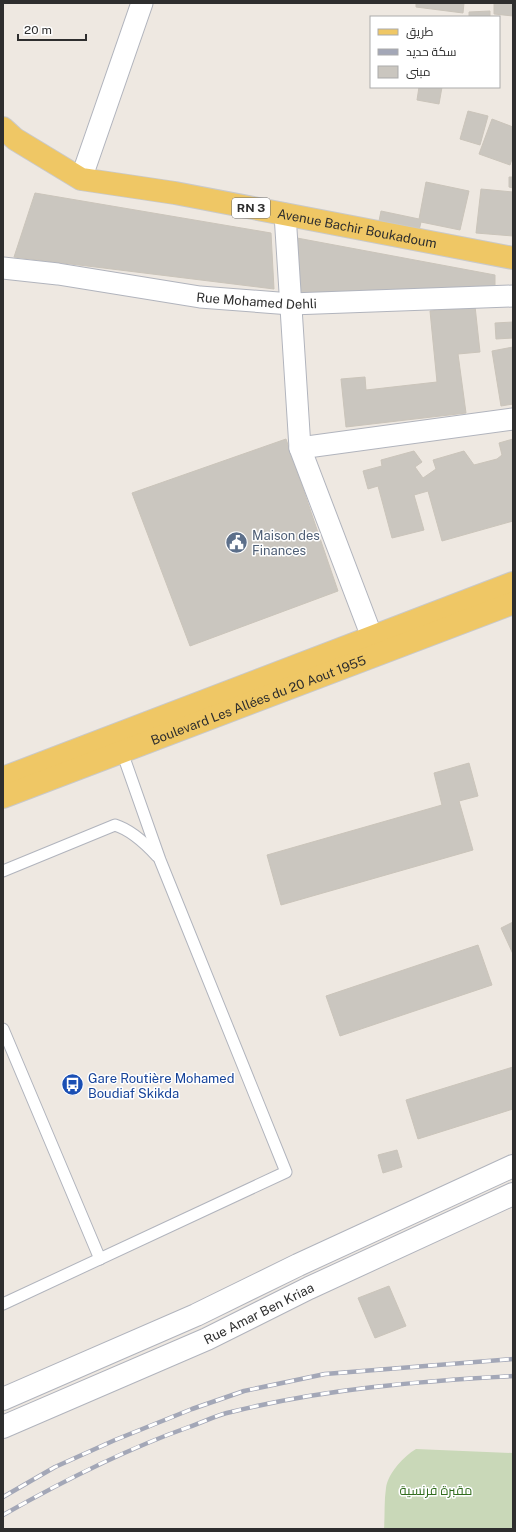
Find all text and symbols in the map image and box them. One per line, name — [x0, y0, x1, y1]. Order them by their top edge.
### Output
scale bar — [18, 16, 86, 42]
legend — [370, 16, 500, 88]
text: 20 m — [24, 23, 52, 37]
text: طريق — [406, 25, 434, 39]
text: سكة حديد — [406, 45, 456, 59]
text: مبنى — [406, 65, 431, 79]
road number: RN 3 — [232, 198, 270, 218]
street label: Avenue Bachir Boukadoum — [276, 206, 438, 251]
street label: Rue Mohamed Dehli — [196, 290, 317, 312]
place label: Maison des Finances — [252, 528, 320, 558]
public building icon: Maison des Finances — [223, 529, 249, 555]
street label: Boulevard Les Allées du 20 Aout 1955 — [149, 653, 368, 748]
place label: Gare Routière Mohamed Boudiaf Skikda — [88, 1071, 234, 1101]
bus stop icon: Gare Routière Mohamed Boudiaf Skikda — [60, 1072, 86, 1098]
street label: Rue Amar Ben Kriaa — [201, 1280, 316, 1347]
park label: مقبرة فرنسية — [400, 1483, 472, 1498]

